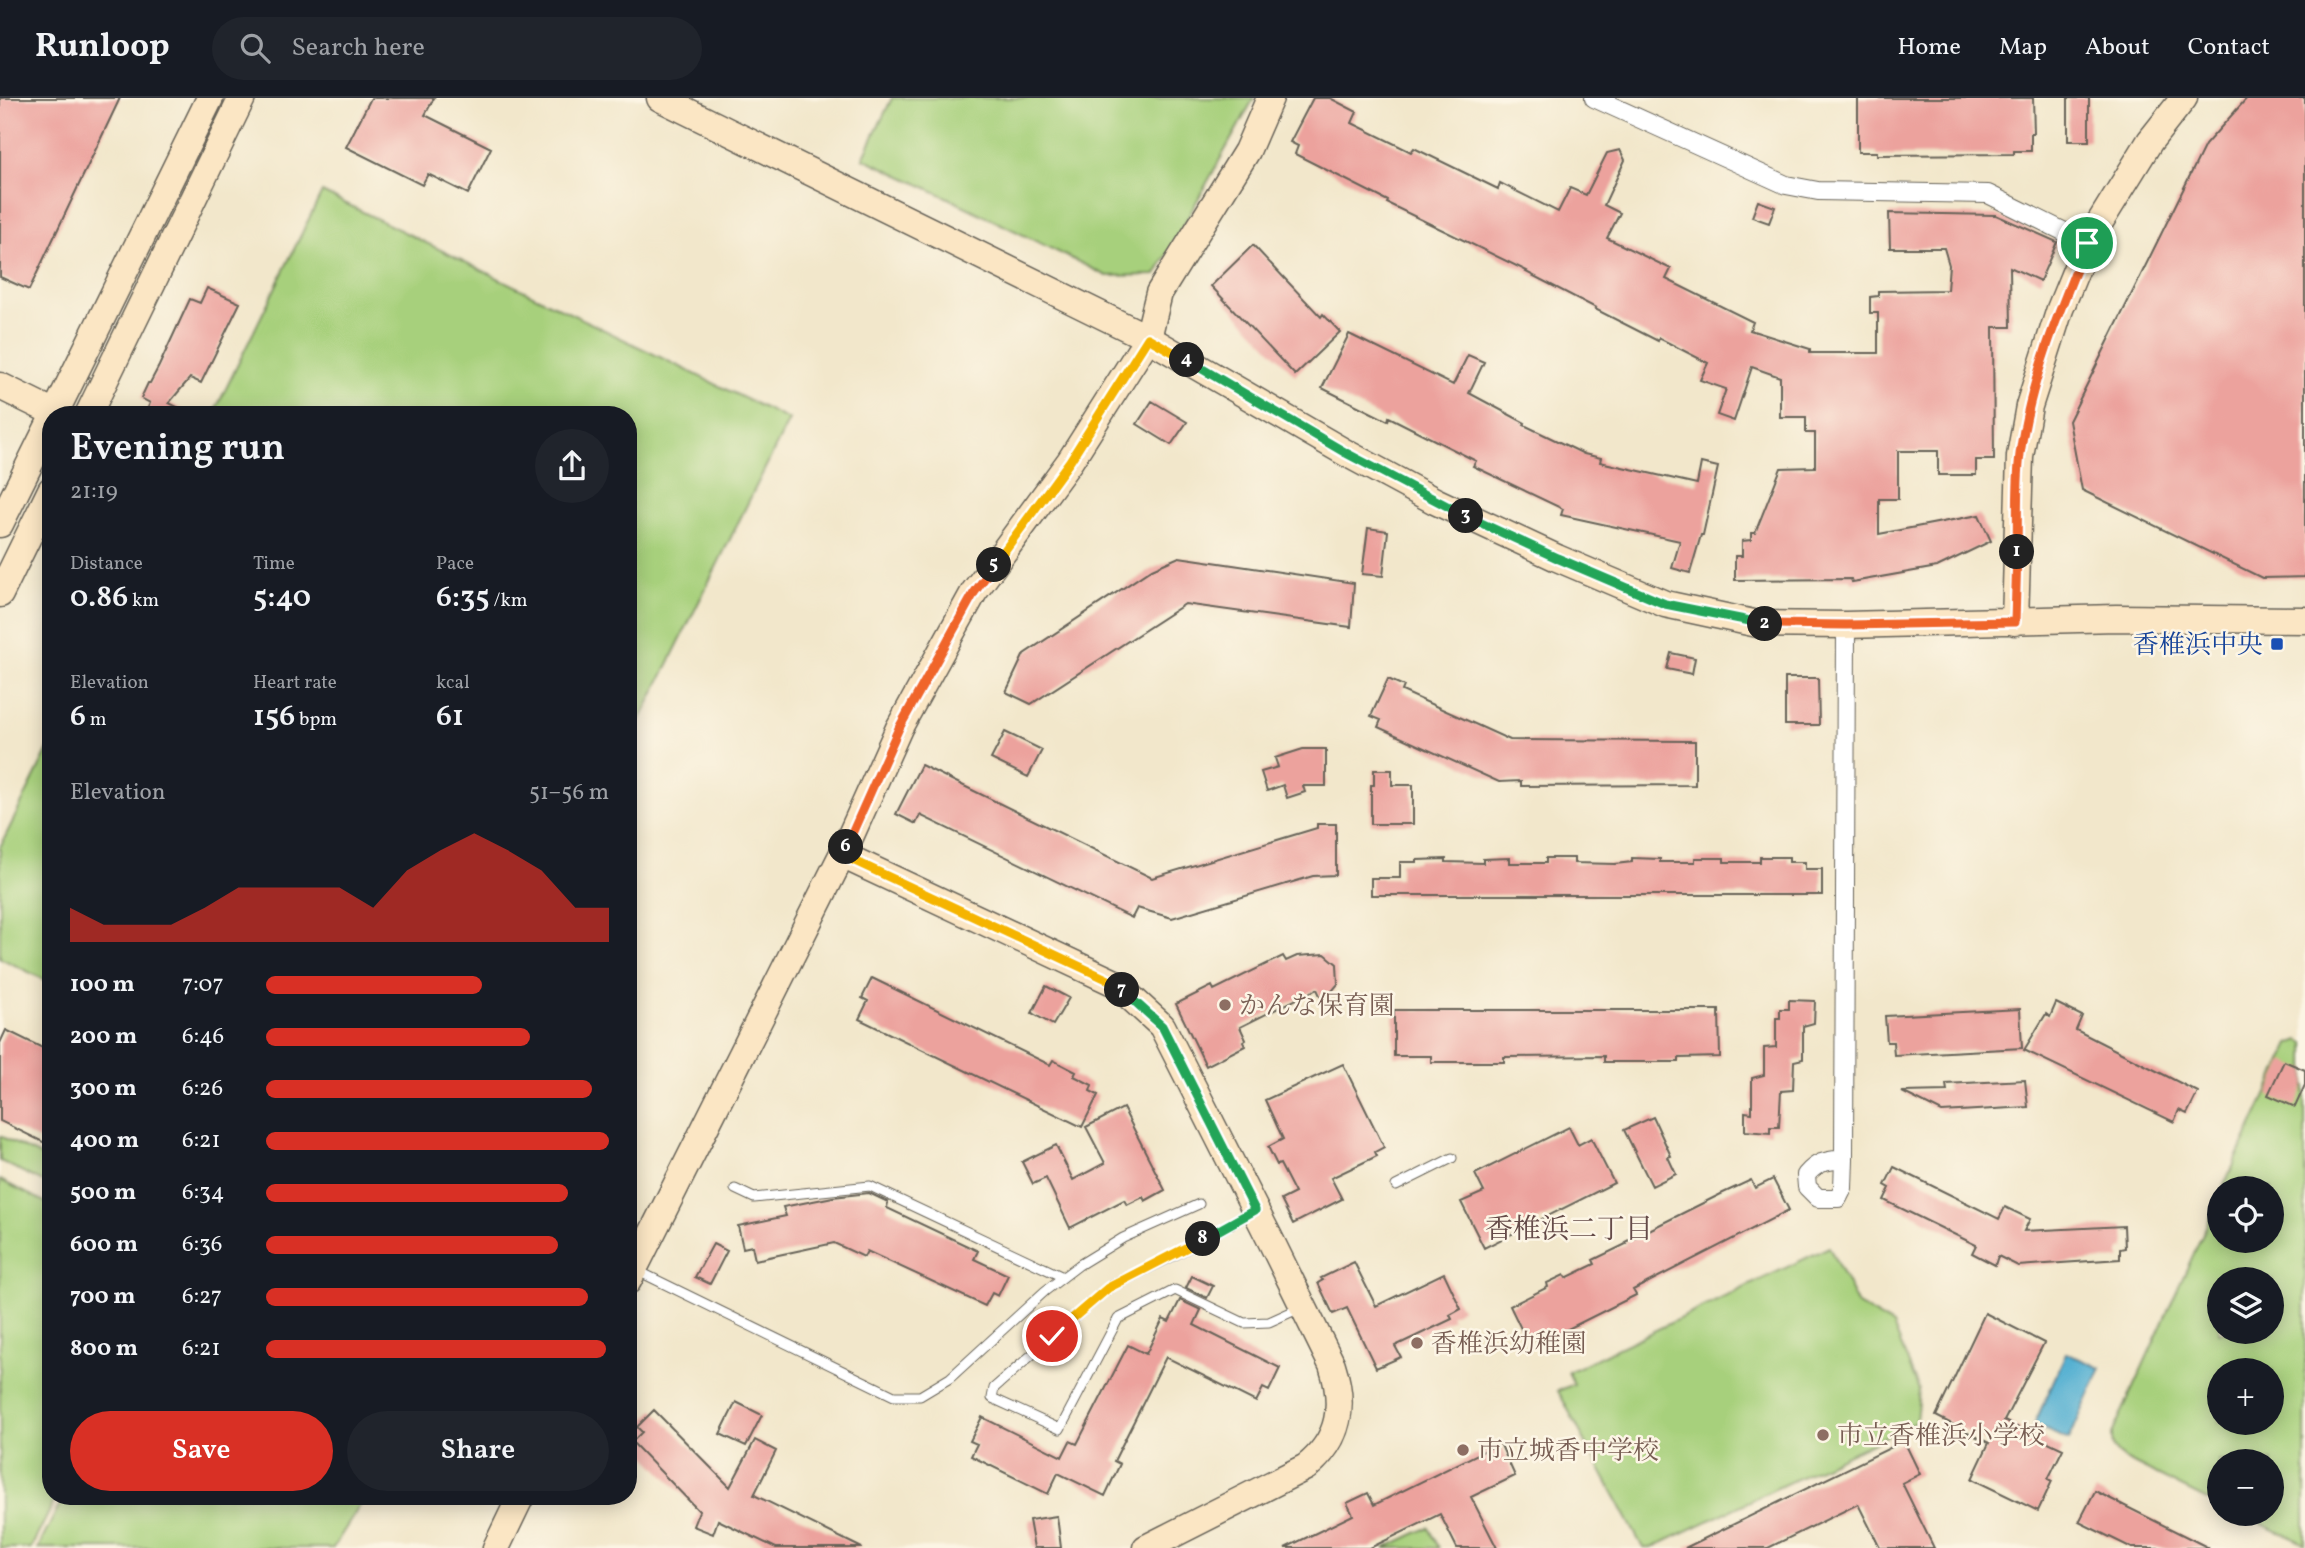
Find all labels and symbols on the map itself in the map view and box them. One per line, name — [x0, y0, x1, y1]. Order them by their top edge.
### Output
pin — [2057, 213, 2117, 273]
pin: 4 — [1170, 342, 1204, 378]
pin: 3 — [1448, 498, 1484, 534]
pin: 1 — [2000, 534, 2035, 570]
pin: 5 — [976, 547, 1012, 582]
pin: 2 — [1748, 606, 1782, 642]
place label: 香椎浜中央 — [2133, 628, 2263, 664]
marker: 香椎浜中央 — [2269, 636, 2285, 652]
pin: 6 — [828, 830, 864, 864]
pin: 7 — [1104, 972, 1140, 1008]
place label: かんな保育園 — [1239, 989, 1395, 1025]
marker: かんな保育園 — [1217, 997, 1233, 1013]
district label: 香椎浜二丁目 — [1485, 1211, 1653, 1250]
pin: 8 — [1186, 1222, 1220, 1256]
pin — [1022, 1306, 1082, 1366]
place label: 香椎浜幼稚園 — [1431, 1327, 1587, 1363]
marker: 香椎浜幼稚園 — [1409, 1335, 1425, 1351]
place label: 市立香椎浜小学校 — [1837, 1419, 2045, 1455]
marker: 市立香椎浜小学校 — [1815, 1427, 1831, 1443]
place label: 市立城香中学校 — [1477, 1434, 1659, 1470]
marker: 市立城香中学校 — [1455, 1442, 1471, 1458]

